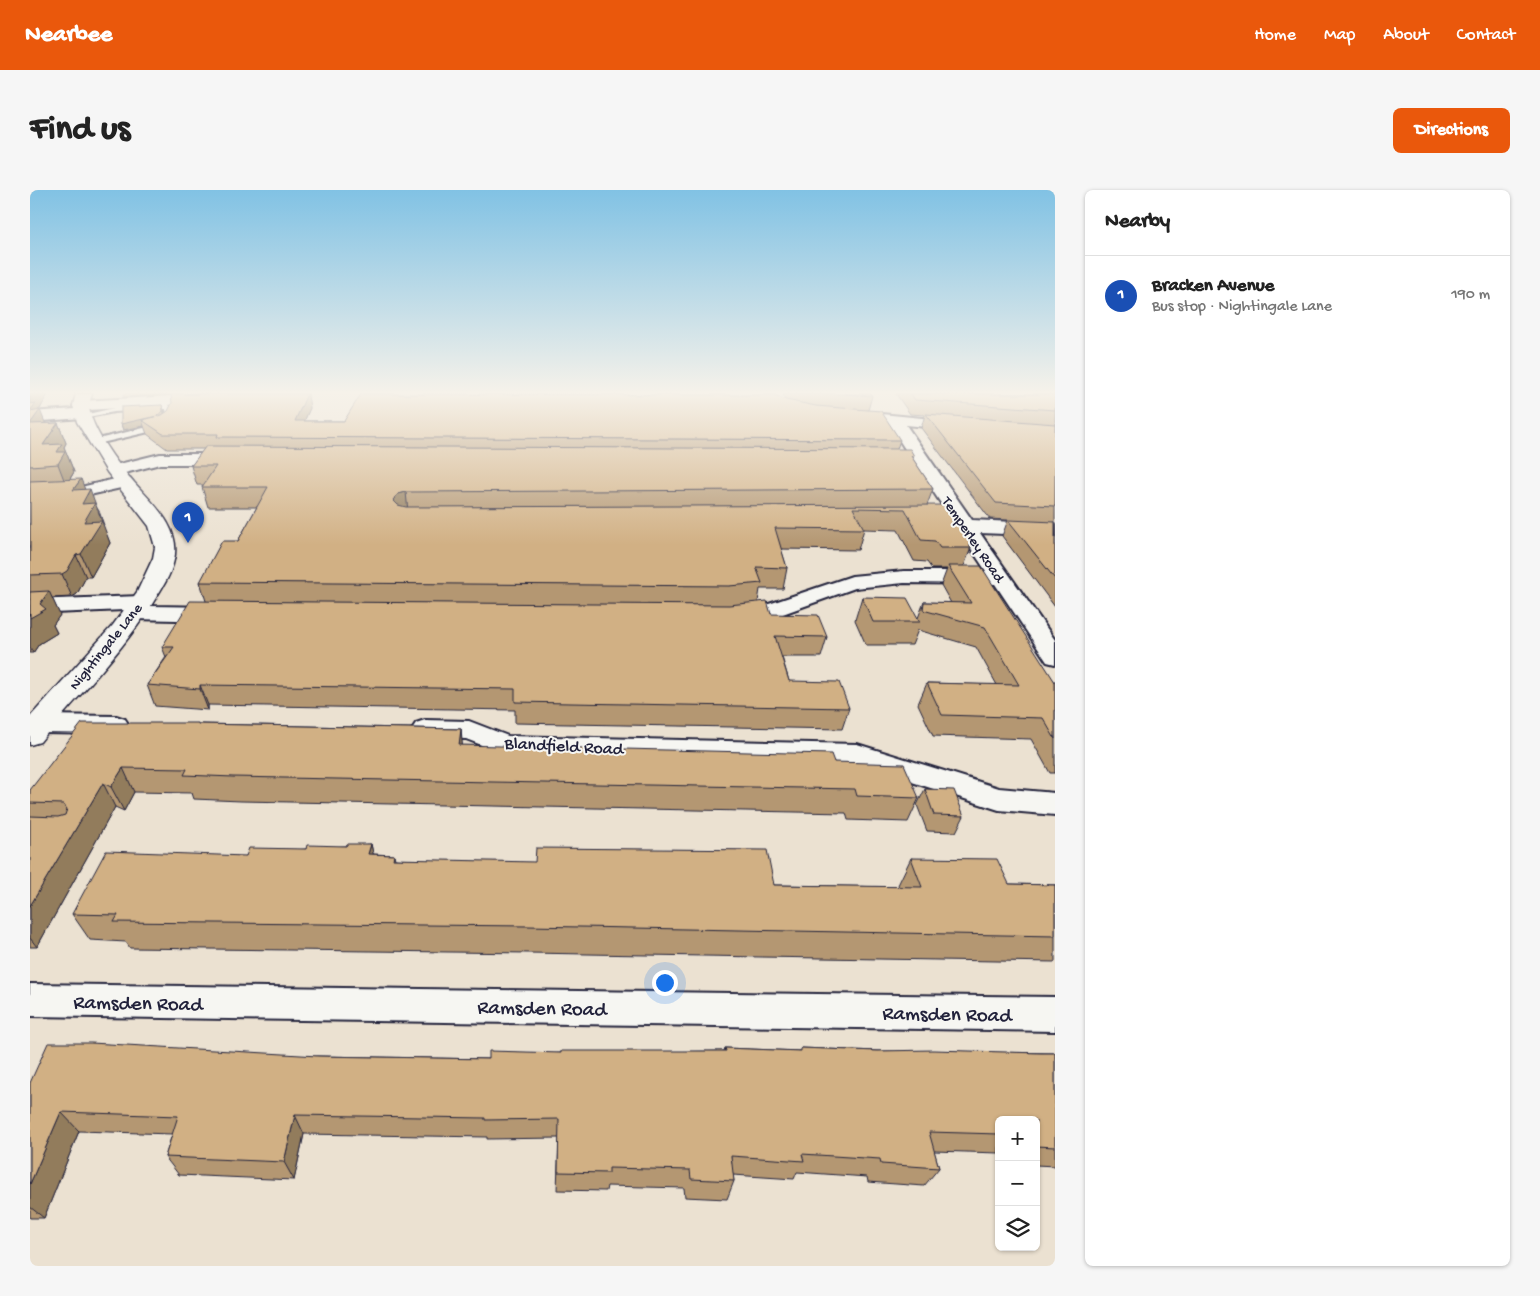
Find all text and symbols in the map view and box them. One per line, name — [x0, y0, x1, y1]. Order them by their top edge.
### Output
text: Nearbee — [25, 21, 112, 50]
text: Home — [1254, 25, 1296, 46]
text: Map — [1324, 25, 1355, 46]
text: About — [1383, 25, 1429, 46]
text: Contact — [1457, 25, 1515, 46]
button: Directions — [1393, 108, 1510, 153]
text: Find us — [30, 110, 130, 151]
text: Nearby — [1105, 210, 1170, 235]
text: Bracken Avenue — [1152, 275, 1274, 298]
text: 1 — [1118, 286, 1124, 305]
text: 190 m — [1451, 286, 1490, 305]
text: Bus stop · Nightingale Lane — [1152, 298, 1332, 317]
street label: Temperley Road — [937, 493, 1008, 587]
pin: 1 — [172, 502, 204, 543]
street label: Nightingale Lane — [66, 600, 147, 694]
street label: Blandfield Road — [503, 734, 625, 761]
your location — [652, 970, 678, 996]
street label: Ramsden Road — [73, 992, 204, 1019]
street label: Ramsden Road — [477, 997, 608, 1024]
street label: Ramsden Road — [882, 1003, 1013, 1030]
map controls — [995, 1116, 1040, 1251]
button: + — [995, 1116, 1040, 1161]
button: − — [995, 1161, 1040, 1206]
button: layers — [995, 1206, 1040, 1251]

